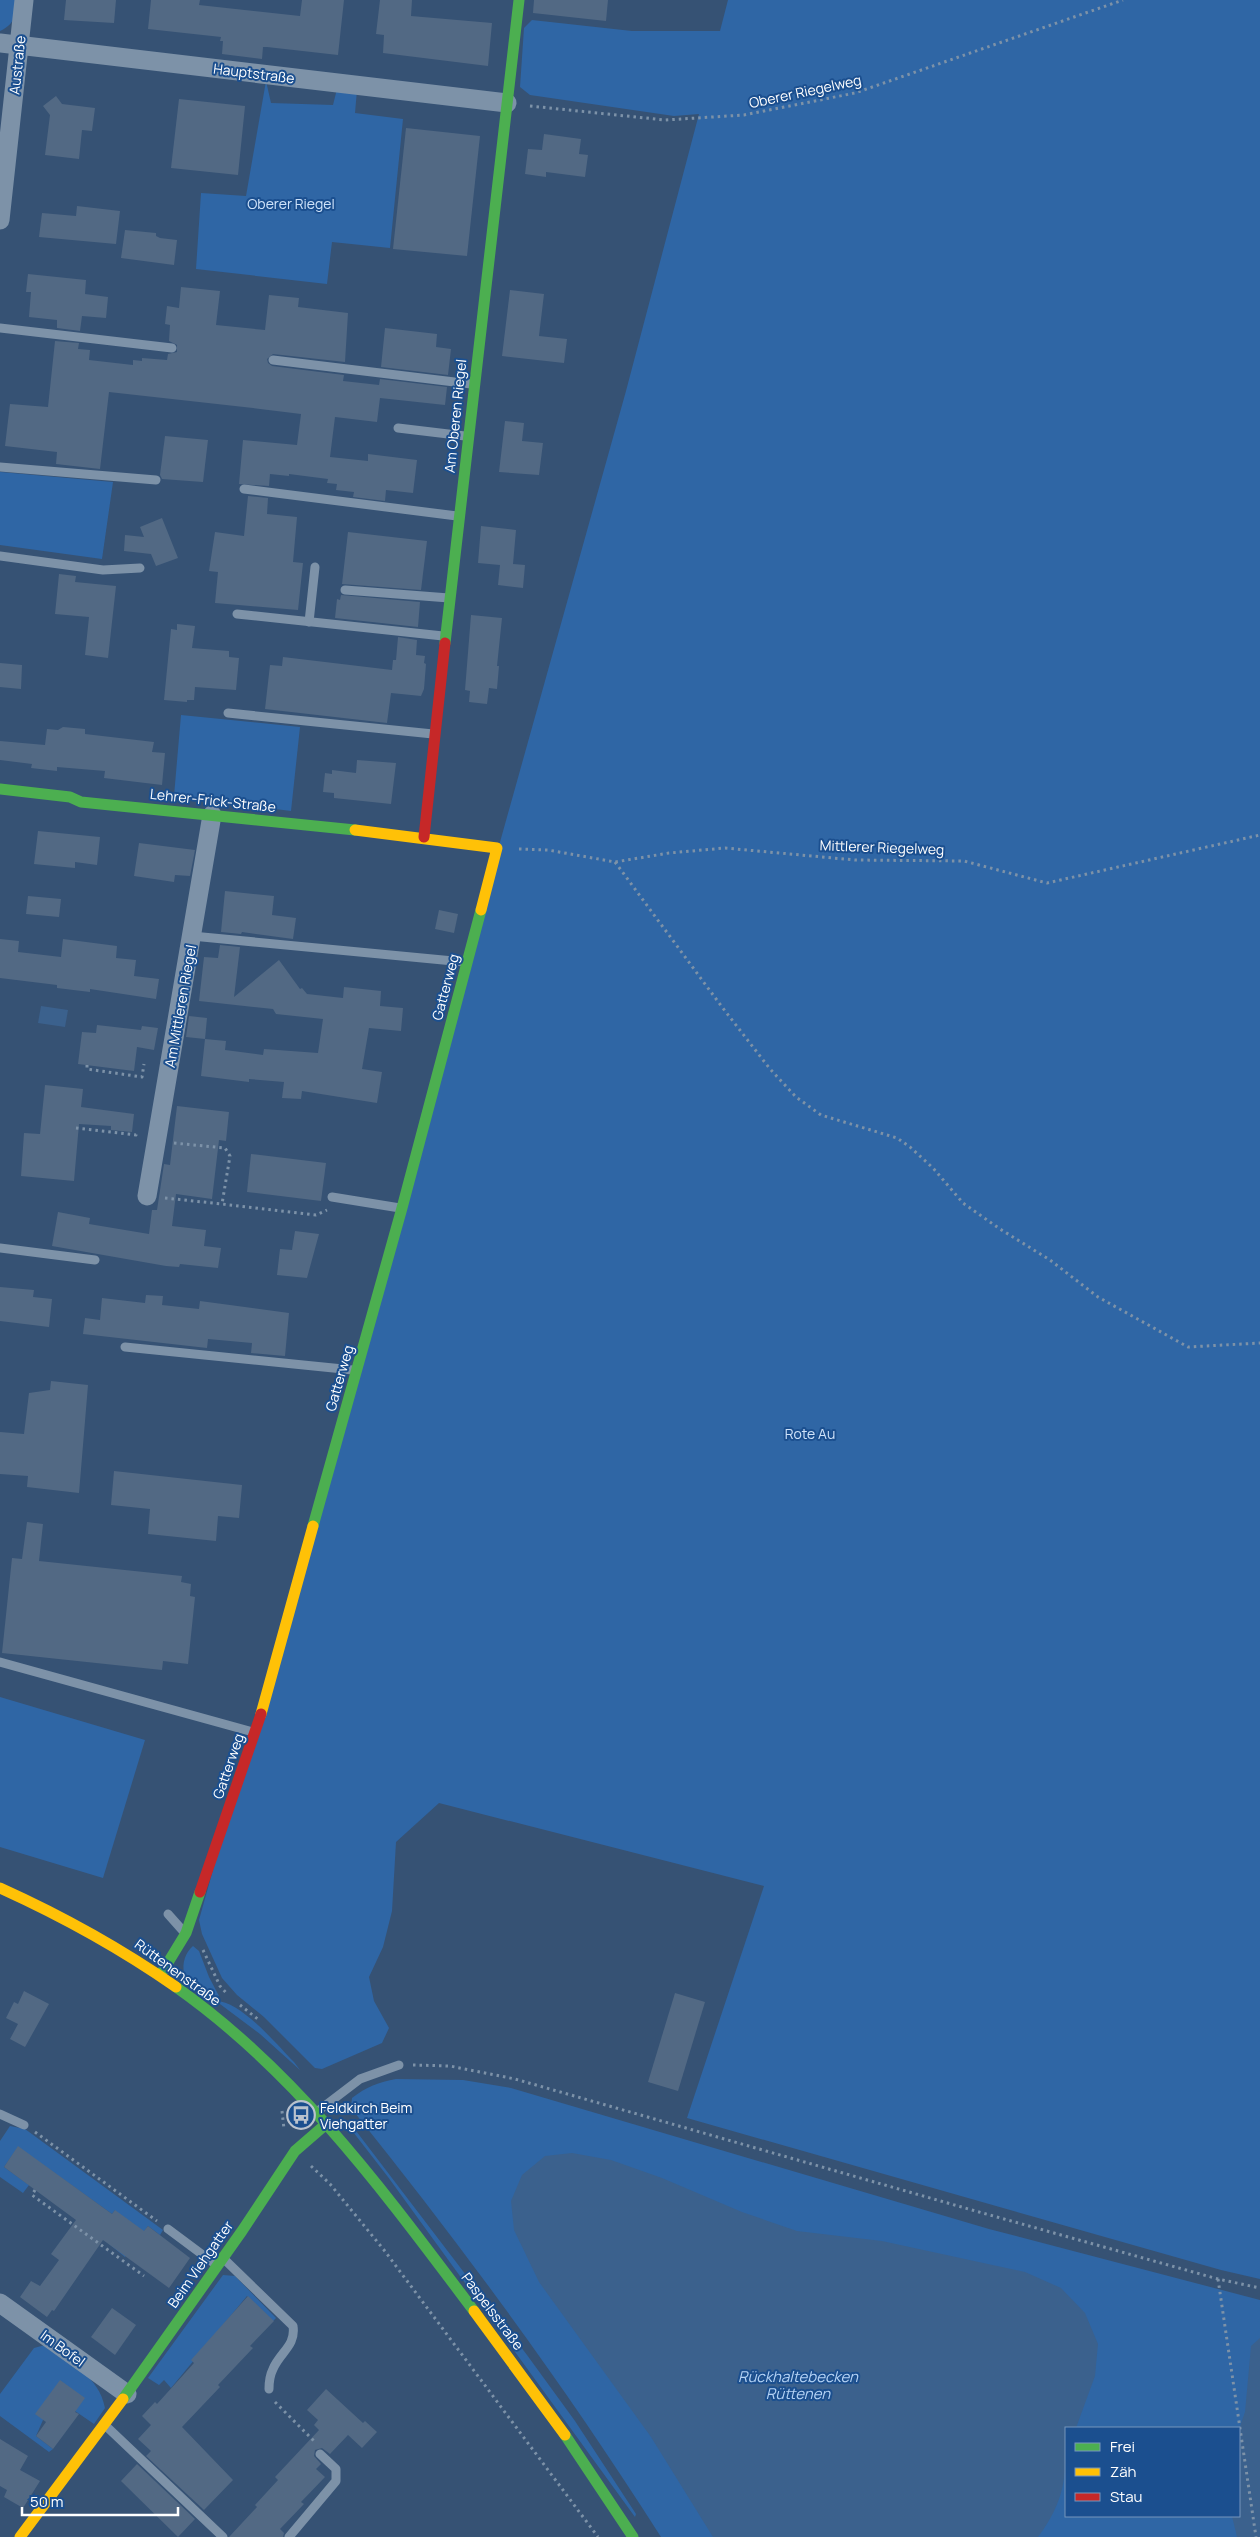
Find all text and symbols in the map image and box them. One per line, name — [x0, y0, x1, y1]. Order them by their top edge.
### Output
street label: Austraße — [4, 35, 30, 95]
street label: Hauptstraße — [212, 59, 296, 87]
street label: Oberer Riegelweg — [747, 70, 863, 112]
park label: Oberer Riegel — [247, 194, 335, 213]
street label: Am Oberen Riegel — [440, 358, 470, 474]
street label: Lehrer-Frick-Straße — [149, 784, 277, 816]
street label: Mittlerer Riegelweg — [819, 835, 945, 859]
street label: Am Mittleren Riegel — [160, 943, 200, 1069]
street label: Gatterweg — [427, 952, 463, 1022]
street label: Gatterweg — [320, 1343, 358, 1413]
park label: Rote Au — [785, 1424, 835, 1443]
street label: Gatterweg — [208, 1731, 248, 1801]
street label: Rüttenenstraße — [131, 1934, 225, 2010]
place label: Feldkirch Beim Viehgatter — [320, 2098, 413, 2133]
bus stop icon: Feldkirch Beim Viehgatter — [286, 2100, 316, 2130]
street label: Beim Viehgatter — [163, 2217, 237, 2311]
street label: Paspelsstraße — [458, 2268, 528, 2354]
street label: Im Bofel — [37, 2325, 89, 2371]
water label: Rückhaltebecken Rüttenen — [738, 2366, 859, 2404]
legend — [1065, 2427, 1240, 2517]
text: Frei — [1110, 2436, 1135, 2457]
text: Zäh — [1110, 2461, 1137, 2482]
scale bar — [22, 2484, 179, 2516]
text: Stau — [1110, 2486, 1143, 2507]
text: 50 m — [30, 2491, 64, 2512]

